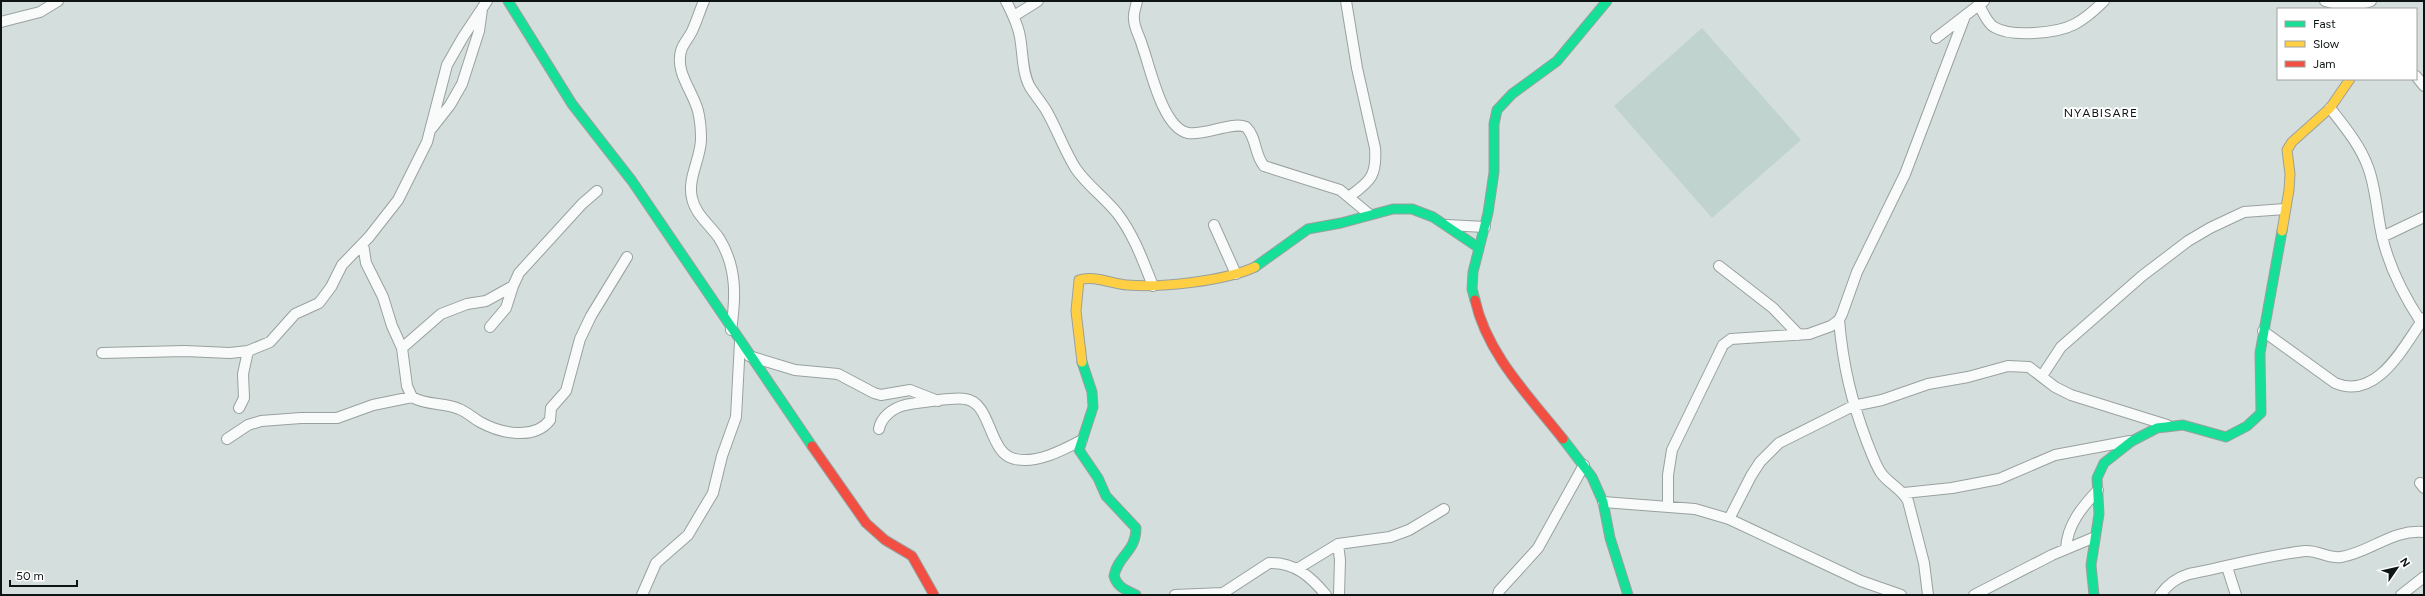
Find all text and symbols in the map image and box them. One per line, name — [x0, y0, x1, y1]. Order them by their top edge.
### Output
legend — [2277, 8, 2417, 80]
text: Fast — [2313, 17, 2336, 31]
text: Slow — [2313, 37, 2340, 51]
text: Jam — [2313, 57, 2336, 71]
district label: NYABISARE — [2064, 106, 2138, 120]
north arrow — [2377, 548, 2417, 588]
text: N — [2397, 556, 2413, 570]
scale bar — [10, 562, 77, 588]
text: 50 m — [16, 569, 44, 583]

